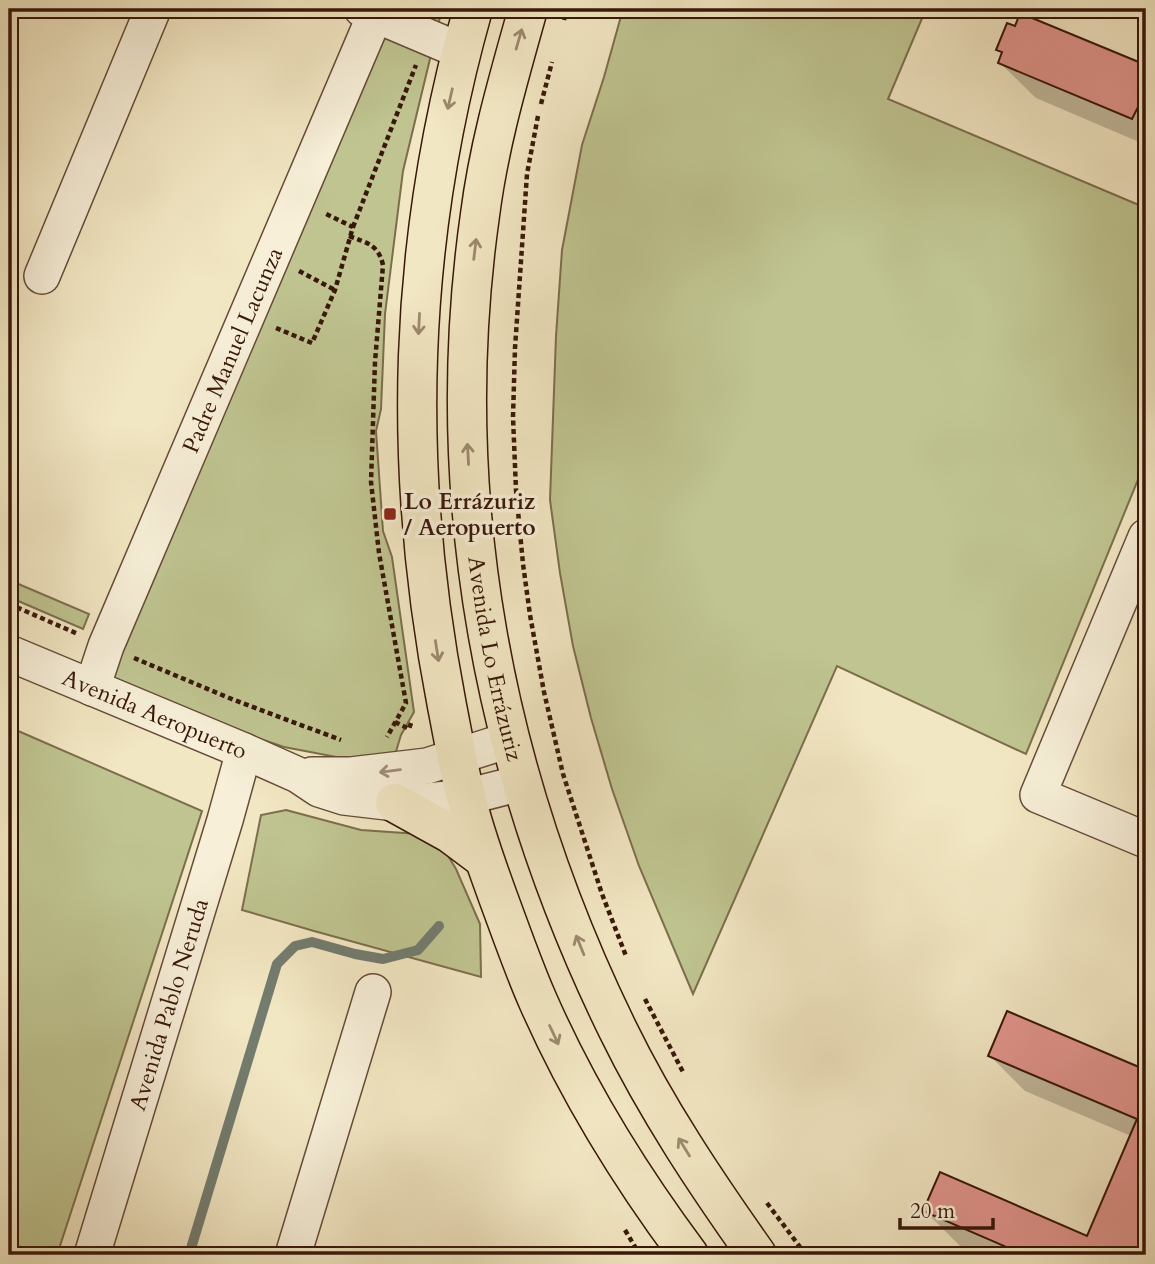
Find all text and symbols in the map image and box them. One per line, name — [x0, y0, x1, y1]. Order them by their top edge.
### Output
one-way arrow — [514, 29, 527, 51]
one-way arrow — [443, 87, 456, 109]
one-way arrow — [469, 238, 482, 261]
street label: Padre Manuel Lacunza — [175, 242, 290, 458]
one-way arrow — [413, 312, 426, 335]
one-way arrow — [461, 443, 474, 466]
place label: Lo Errázuriz / Aeropuerto — [404, 486, 536, 543]
marker: Lo Errázuriz / Aeropuerto — [382, 506, 398, 522]
street label: Avenida Lo Errázuriz — [461, 554, 531, 764]
one-way arrow — [431, 639, 444, 662]
street label: Avenida Aeropuerto — [58, 661, 252, 766]
one-way arrow — [379, 764, 402, 777]
street label: Avenida Pablo Neruda — [122, 895, 216, 1114]
one-way arrow — [572, 934, 585, 956]
one-way arrow — [547, 1024, 561, 1045]
one-way arrow — [676, 1137, 690, 1157]
scale bar — [900, 1187, 992, 1231]
text: 20 m — [910, 1197, 955, 1226]

